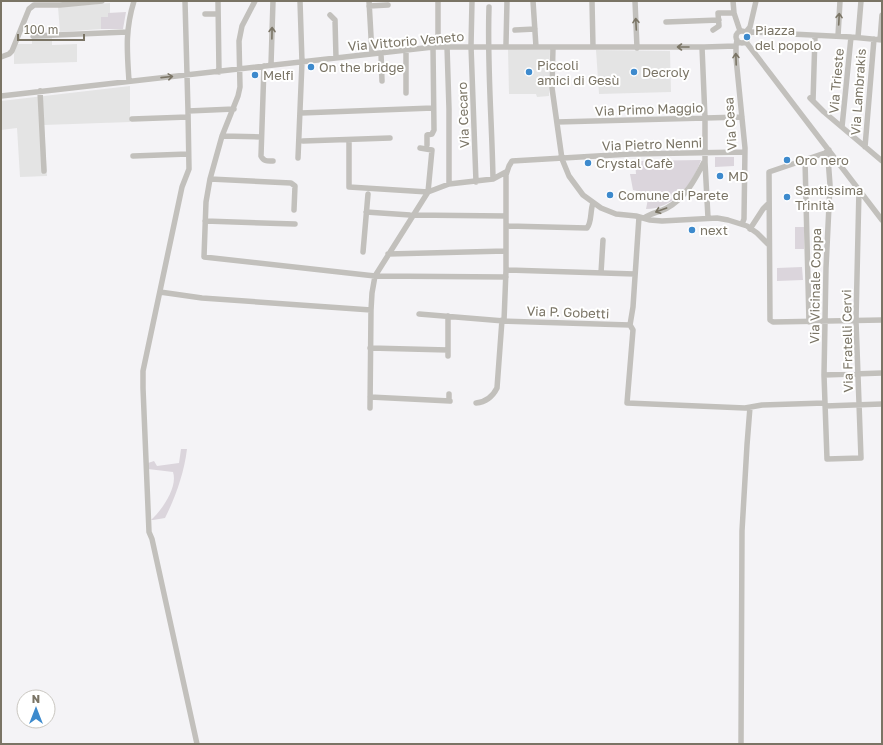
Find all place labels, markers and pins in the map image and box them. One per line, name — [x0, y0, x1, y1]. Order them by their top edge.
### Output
place label: Piazza del popolo — [755, 22, 822, 53]
marker: Piazza del popolo — [742, 32, 752, 42]
place label: Piccoli amici di Gesù — [537, 57, 619, 88]
place label: On the bridge — [319, 59, 404, 75]
marker: On the bridge — [306, 62, 316, 72]
place label: Decroly — [642, 64, 690, 80]
place label: Melfi — [263, 67, 294, 83]
marker: Piccoli amici di Gesù — [524, 67, 534, 77]
marker: Decroly — [629, 67, 639, 77]
marker: Melfi — [250, 70, 260, 80]
place label: Oro nero — [795, 152, 849, 168]
place label: Crystal Cafè — [596, 155, 673, 171]
marker: Oro nero — [782, 155, 792, 165]
marker: Crystal Cafè — [583, 158, 593, 168]
place label: MD — [728, 168, 748, 184]
marker: MD — [715, 171, 725, 181]
place label: Santissima Trinità — [795, 182, 863, 213]
place label: Comune di Parete — [618, 187, 728, 203]
marker: Comune di Parete — [605, 190, 615, 200]
marker: Santissima Trinità — [782, 192, 792, 202]
place label: next — [700, 222, 728, 238]
marker: next — [687, 225, 697, 235]

